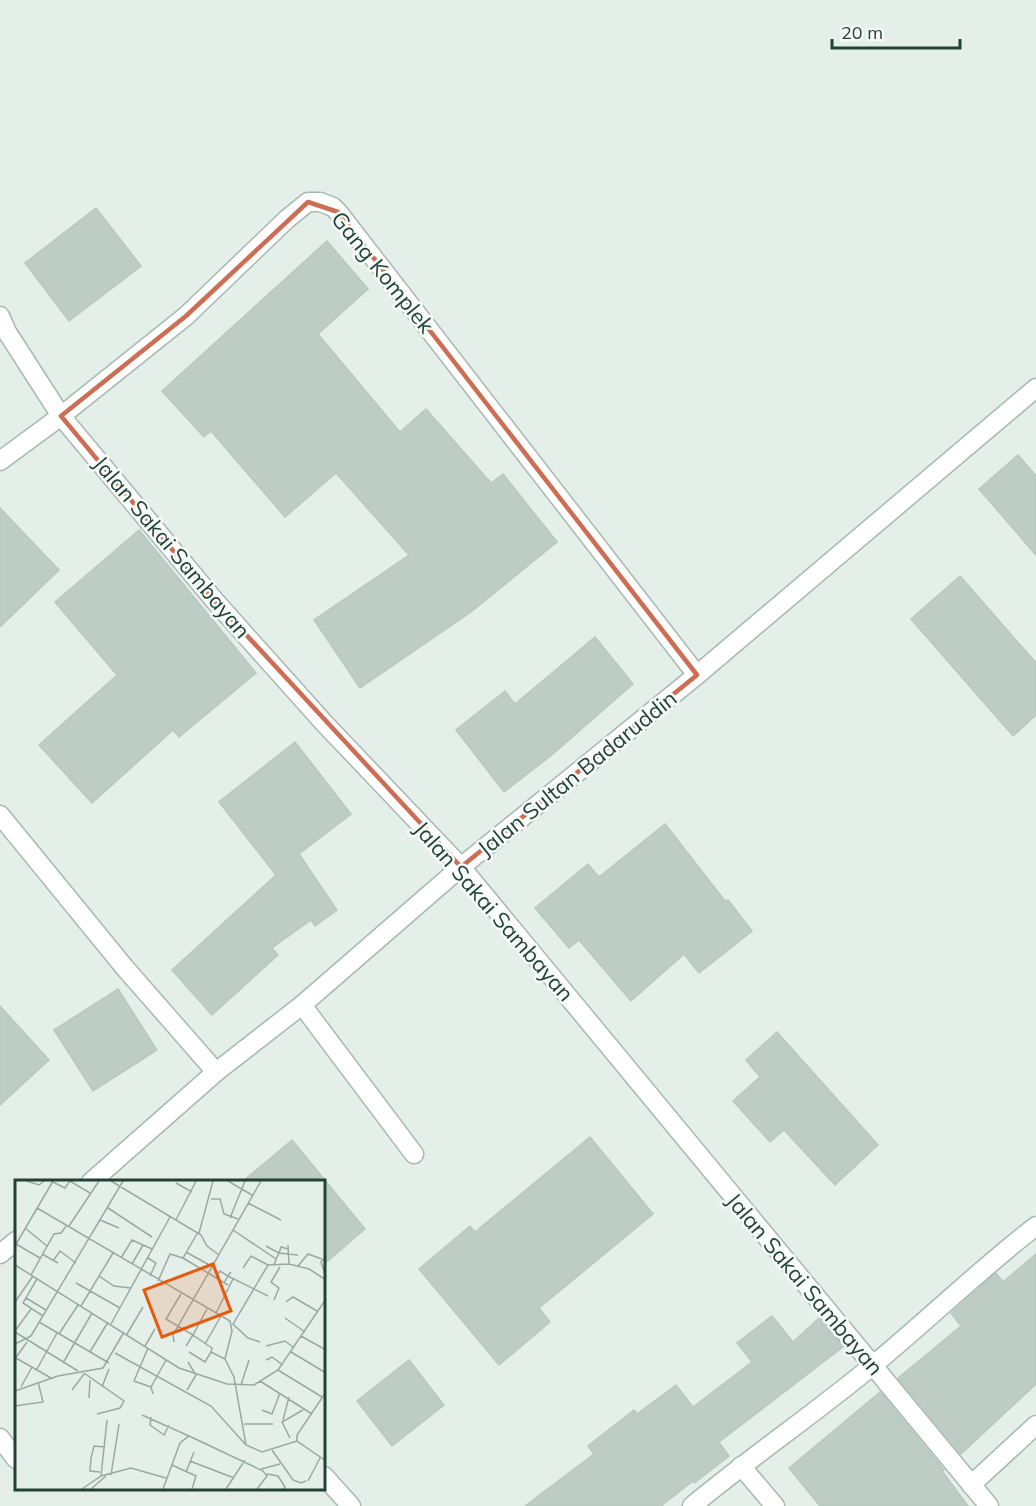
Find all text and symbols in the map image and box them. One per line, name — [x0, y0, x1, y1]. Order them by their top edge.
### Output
scale bar — [832, 12, 960, 50]
text: 20 m — [841, 21, 883, 44]
street label: Gang Komplek — [325, 205, 441, 339]
street label: Jalan Sakai Sambayan — [87, 450, 257, 644]
street label: Jalan Sultan Badaruddin — [472, 684, 682, 862]
street label: Jalan Sakai Sambayan — [408, 815, 580, 1007]
inset map — [15, 1180, 326, 1491]
street label: Jalan Sakai Sambayan — [720, 1187, 890, 1381]

